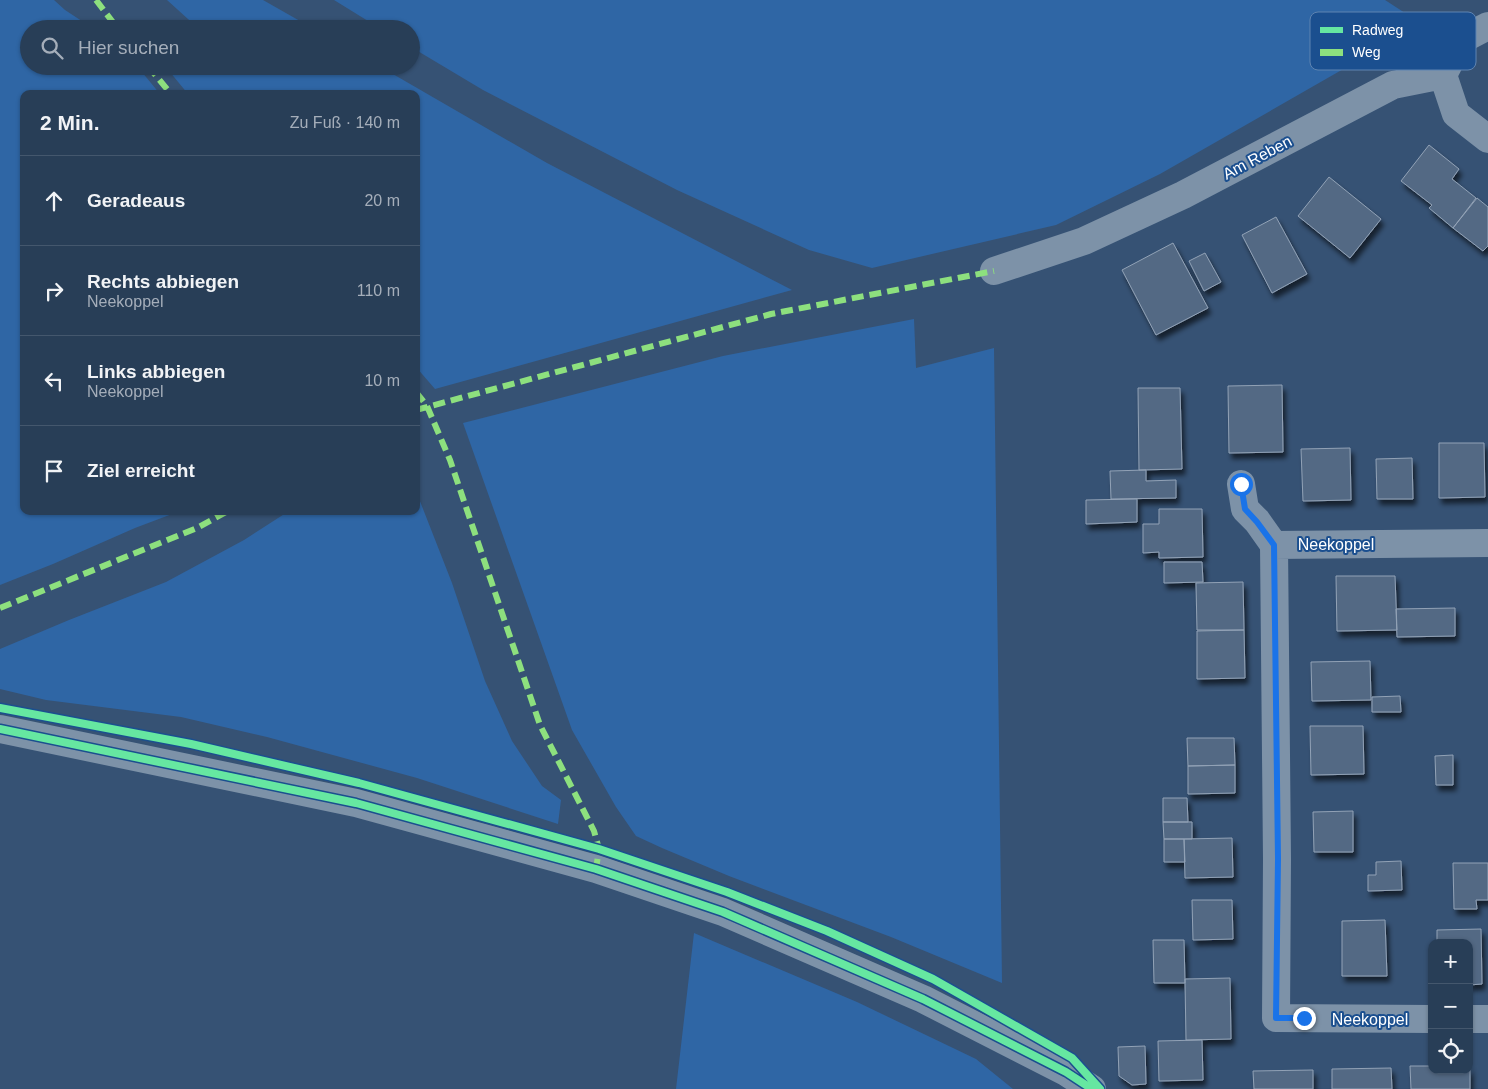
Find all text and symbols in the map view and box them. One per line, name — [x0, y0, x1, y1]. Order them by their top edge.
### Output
legend — [1310, 12, 1476, 70]
search box — [20, 20, 420, 75]
text: Radweg — [1352, 22, 1403, 38]
icon: search — [38, 34, 66, 62]
text: Hier suchen — [78, 37, 179, 58]
text: Weg — [1352, 44, 1381, 60]
text: 2 Min. — [40, 111, 100, 134]
text: Zu Fuß · 140 m — [290, 114, 400, 131]
street label: Am Reben — [1220, 132, 1295, 183]
icon: ahead — [40, 187, 68, 215]
text: Geradeaus — [87, 190, 185, 211]
text: 20 m — [364, 192, 400, 209]
text: Rechts abbiegen — [87, 271, 239, 292]
icon: right — [40, 277, 68, 305]
text: 110 m — [357, 282, 400, 299]
text: Neekoppel — [87, 293, 164, 310]
text: Links abbiegen — [87, 361, 225, 382]
icon: left — [40, 367, 68, 395]
text: 10 m — [364, 372, 400, 389]
text: Neekoppel — [87, 383, 164, 400]
icon: arrive — [40, 457, 68, 485]
text: Ziel erreicht — [87, 460, 195, 481]
route start — [1230, 473, 1253, 496]
street label: Neekoppel — [1298, 536, 1374, 553]
map controls — [1428, 939, 1473, 1074]
button: + — [1428, 939, 1473, 984]
button: − — [1428, 984, 1473, 1029]
route end — [1293, 1007, 1316, 1030]
street label: Neekoppel — [1332, 1011, 1408, 1028]
button: locate — [1428, 1029, 1473, 1074]

